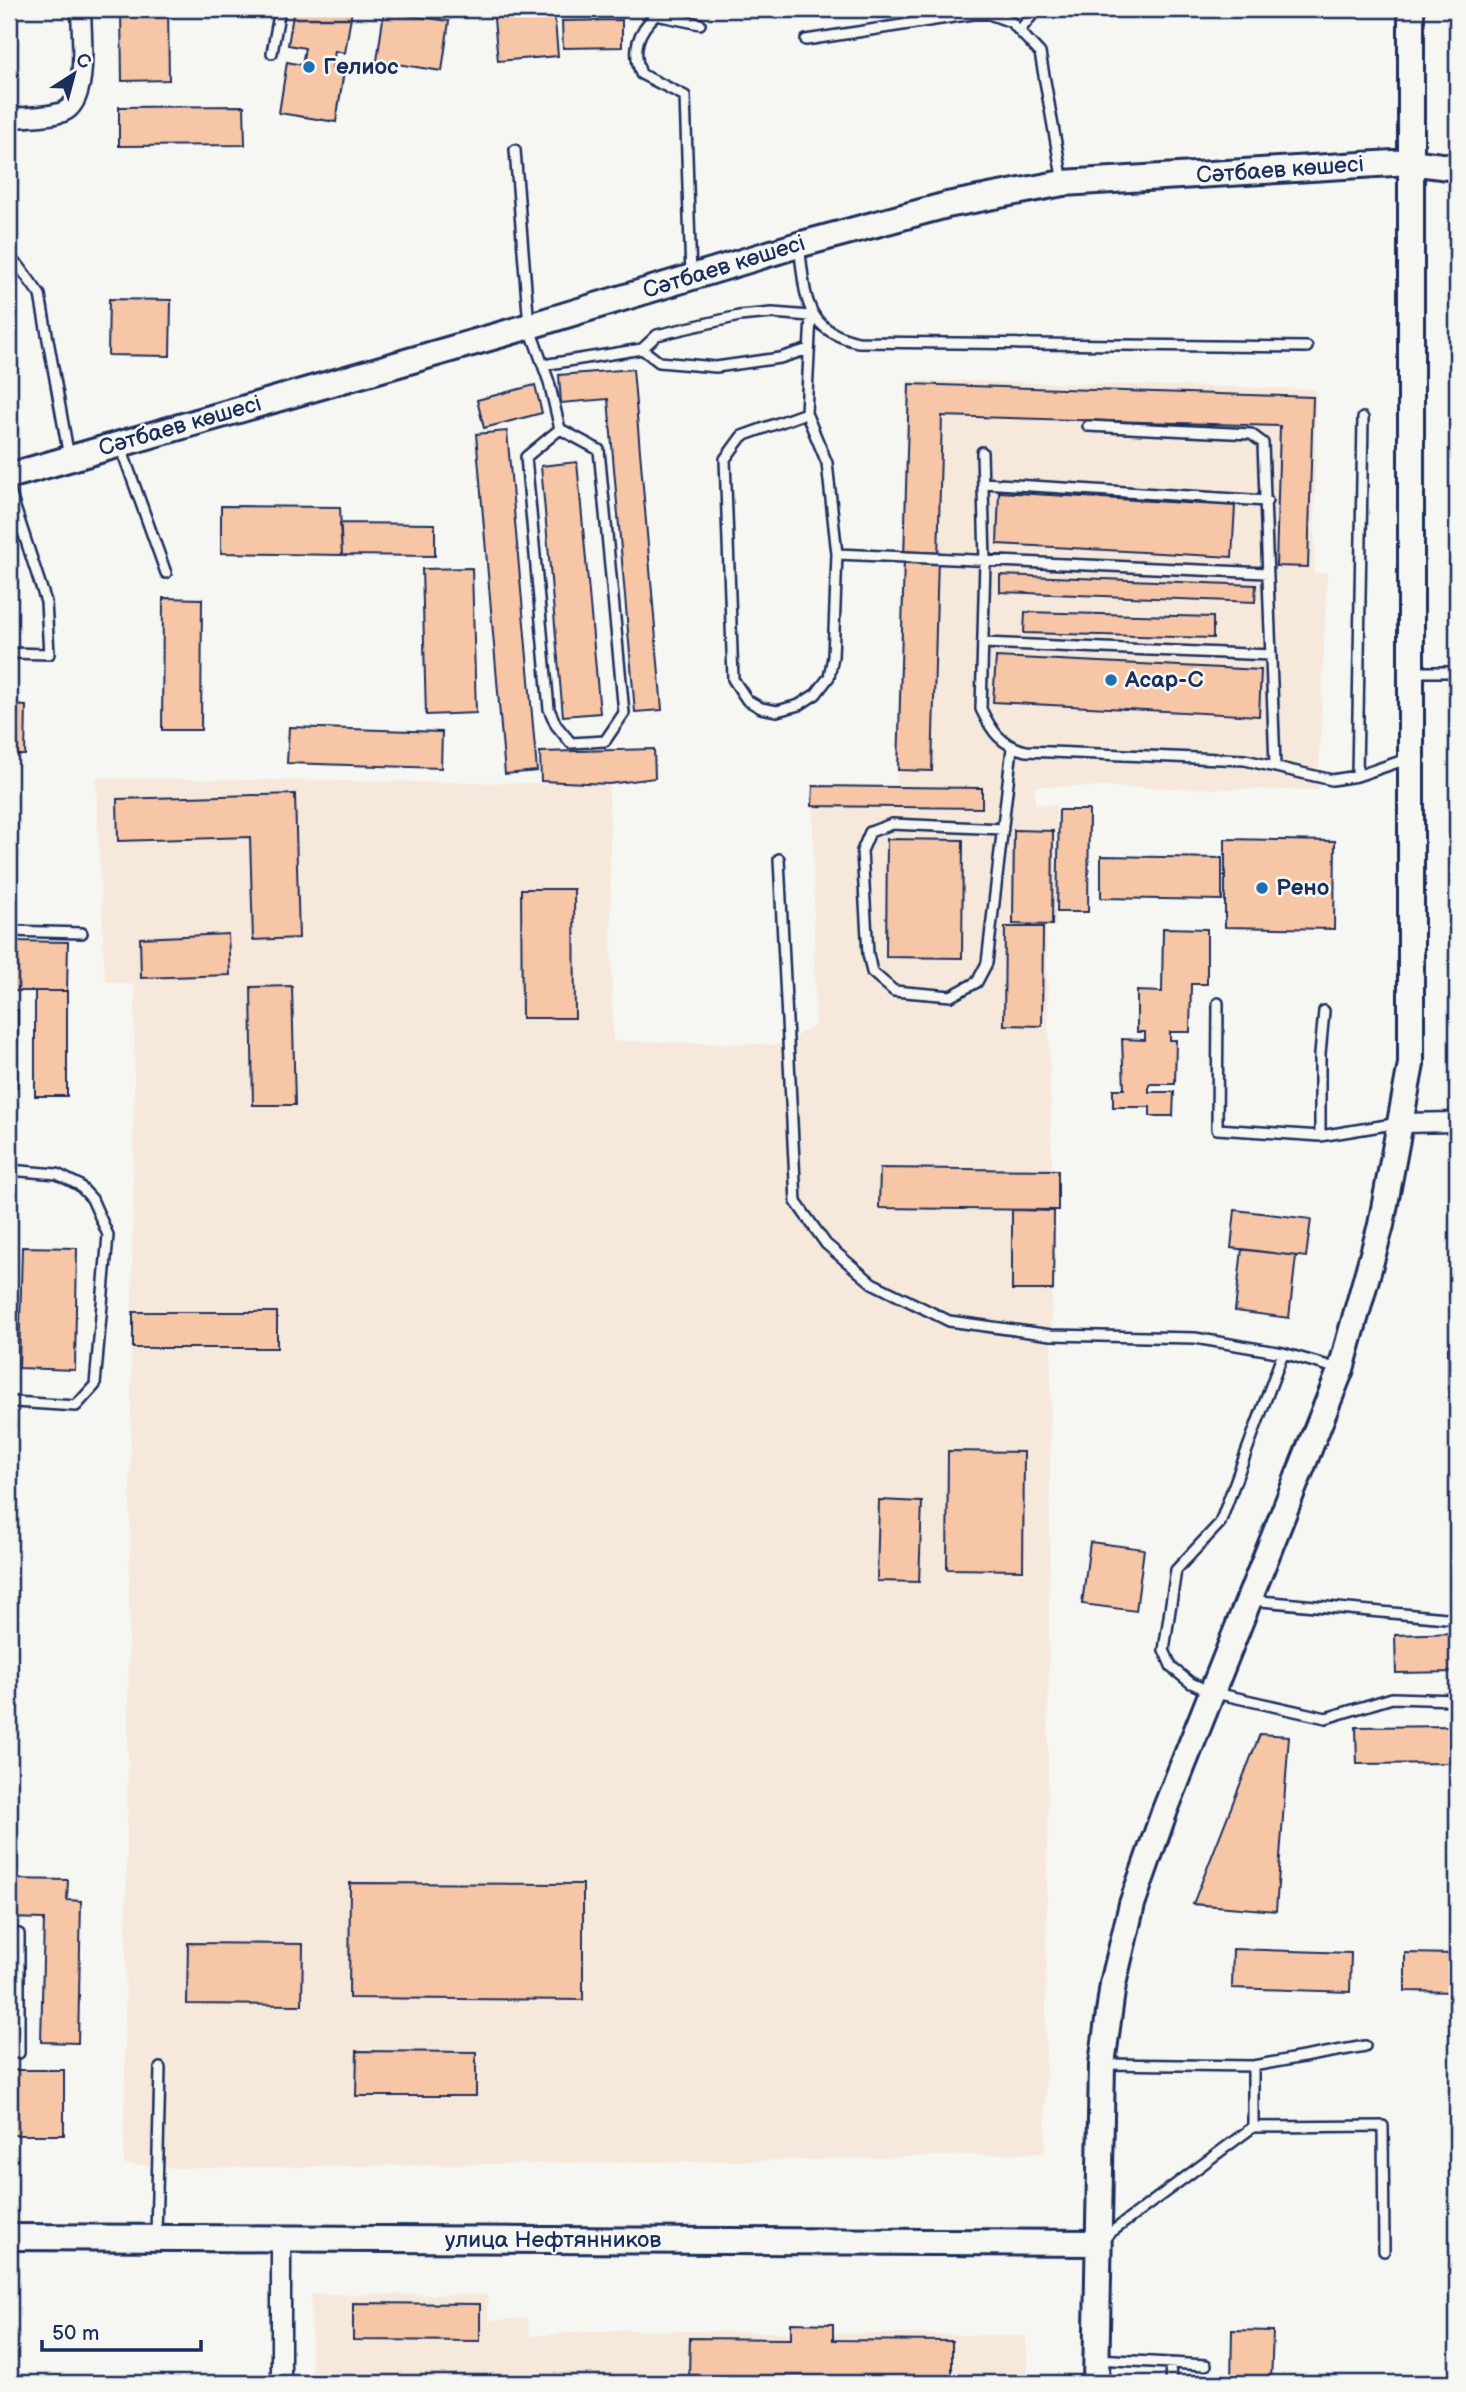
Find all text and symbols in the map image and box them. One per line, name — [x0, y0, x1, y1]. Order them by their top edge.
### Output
north arrow — [38, 38, 108, 108]
text: С — [71, 48, 95, 75]
place label: Гелиос — [323, 53, 399, 81]
marker: Гелиос — [301, 59, 317, 75]
street label: Сәтбаев көшесі — [1195, 150, 1365, 190]
street label: Сәтбаев көшесі — [640, 229, 808, 305]
street label: Сәтбаев көшесі — [95, 389, 265, 463]
place label: Асар-С — [1124, 666, 1203, 694]
marker: Асар-С — [1103, 672, 1119, 688]
place label: Рено — [1276, 874, 1329, 902]
marker: Рено — [1254, 880, 1270, 896]
street label: улица Нефтянников — [445, 2226, 661, 2254]
scale bar — [42, 2308, 201, 2352]
text: 50 m — [52, 2321, 99, 2346]

